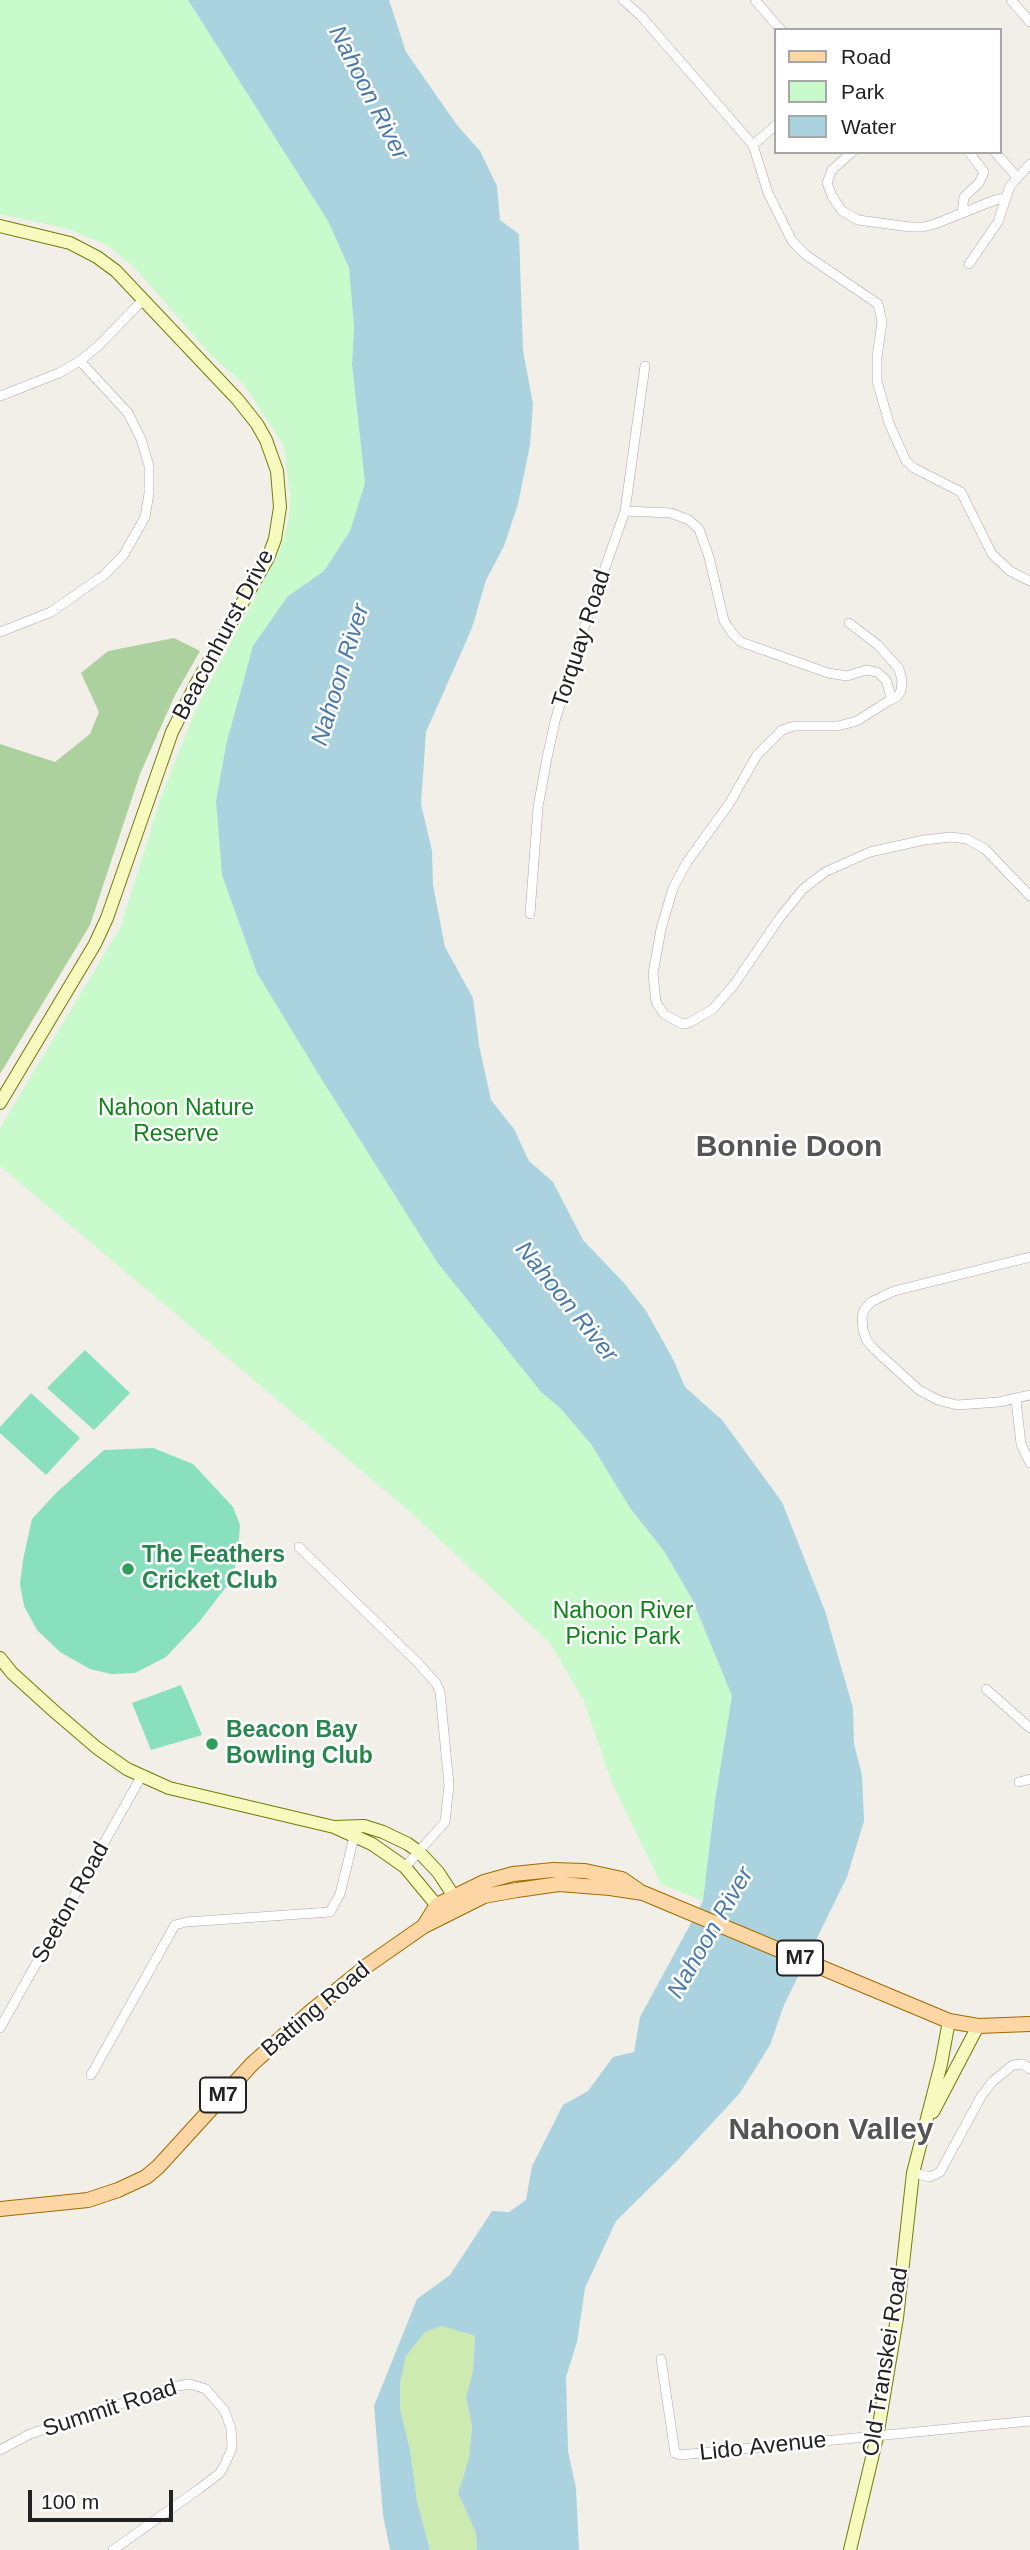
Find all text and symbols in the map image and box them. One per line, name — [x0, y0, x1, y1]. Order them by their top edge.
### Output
water label: Nahoon River — [322, 21, 414, 165]
legend — [774, 28, 1002, 154]
text: Road — [841, 45, 891, 68]
text: Park — [841, 80, 884, 103]
text: Water — [841, 115, 896, 138]
street label: Beaconhurst Drive — [167, 545, 281, 725]
street label: Torquay Road — [547, 567, 617, 711]
water label: Nahoon River — [306, 601, 376, 749]
park label: Nahoon Nature Reserve — [98, 1095, 254, 1149]
district label: Bonnie Doon — [696, 1130, 882, 1166]
water label: Nahoon River — [509, 1236, 623, 1368]
place label: The Feathers Cricket Club — [142, 1542, 285, 1596]
marker: The Feathers Cricket Club — [120, 1561, 136, 1577]
park label: Nahoon River Picnic Park — [553, 1598, 693, 1652]
place label: Beacon Bay Bowling Club — [226, 1717, 373, 1771]
marker: Beacon Bay Bowling Club — [204, 1736, 220, 1752]
street label: Seeton Road — [26, 1838, 116, 1968]
water label: Nahoon River — [662, 1862, 760, 2004]
road number: M7 — [777, 1940, 823, 1976]
street label: Batting Road — [256, 1957, 376, 2063]
road number: M7 — [200, 2078, 246, 2112]
district label: Nahoon Valley — [728, 2113, 934, 2149]
street label: Old Transkei Road — [857, 2266, 915, 2458]
street label: Summit Road — [39, 2374, 181, 2444]
street label: Lido Avenue — [698, 2427, 828, 2467]
scale bar — [32, 2476, 177, 2520]
text: 100 m — [41, 2490, 99, 2513]

